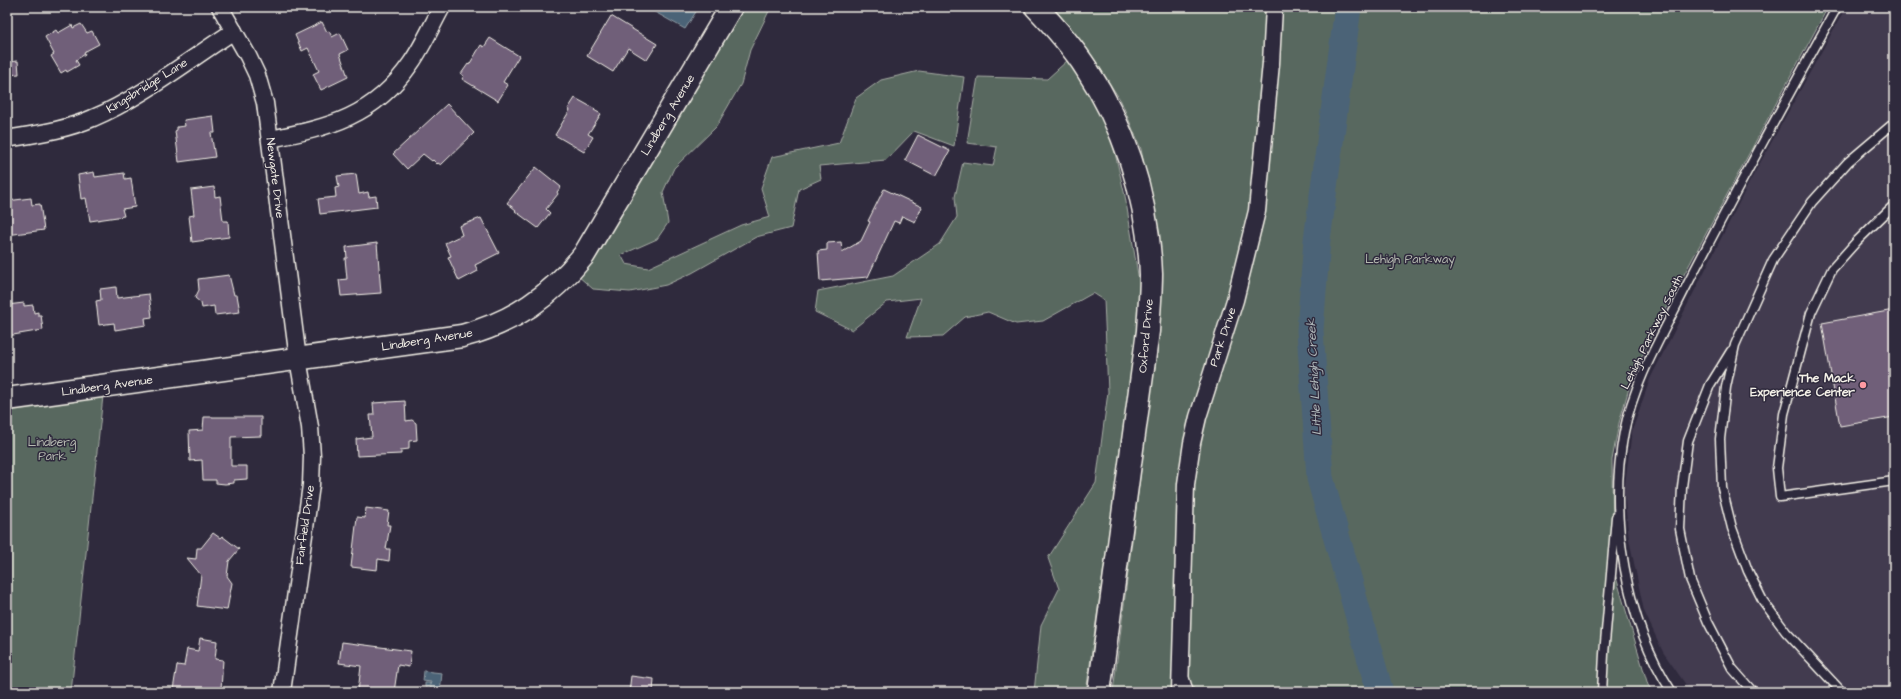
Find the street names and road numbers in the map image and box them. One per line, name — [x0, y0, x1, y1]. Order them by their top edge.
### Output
street label: Kingsbridge Lane — [103, 54, 192, 119]
street label: Lindberg Avenue — [637, 71, 700, 159]
street label: Newgate Drive — [261, 137, 288, 220]
street label: Lehigh Parkway South — [1617, 272, 1688, 393]
street label: Oxford Drive — [1134, 298, 1158, 374]
street label: Park Drive — [1205, 305, 1241, 369]
street label: Lindberg Avenue — [380, 324, 474, 357]
street label: Lindberg Avenue — [60, 371, 154, 402]
street label: Fairfield Drive — [291, 484, 319, 566]

